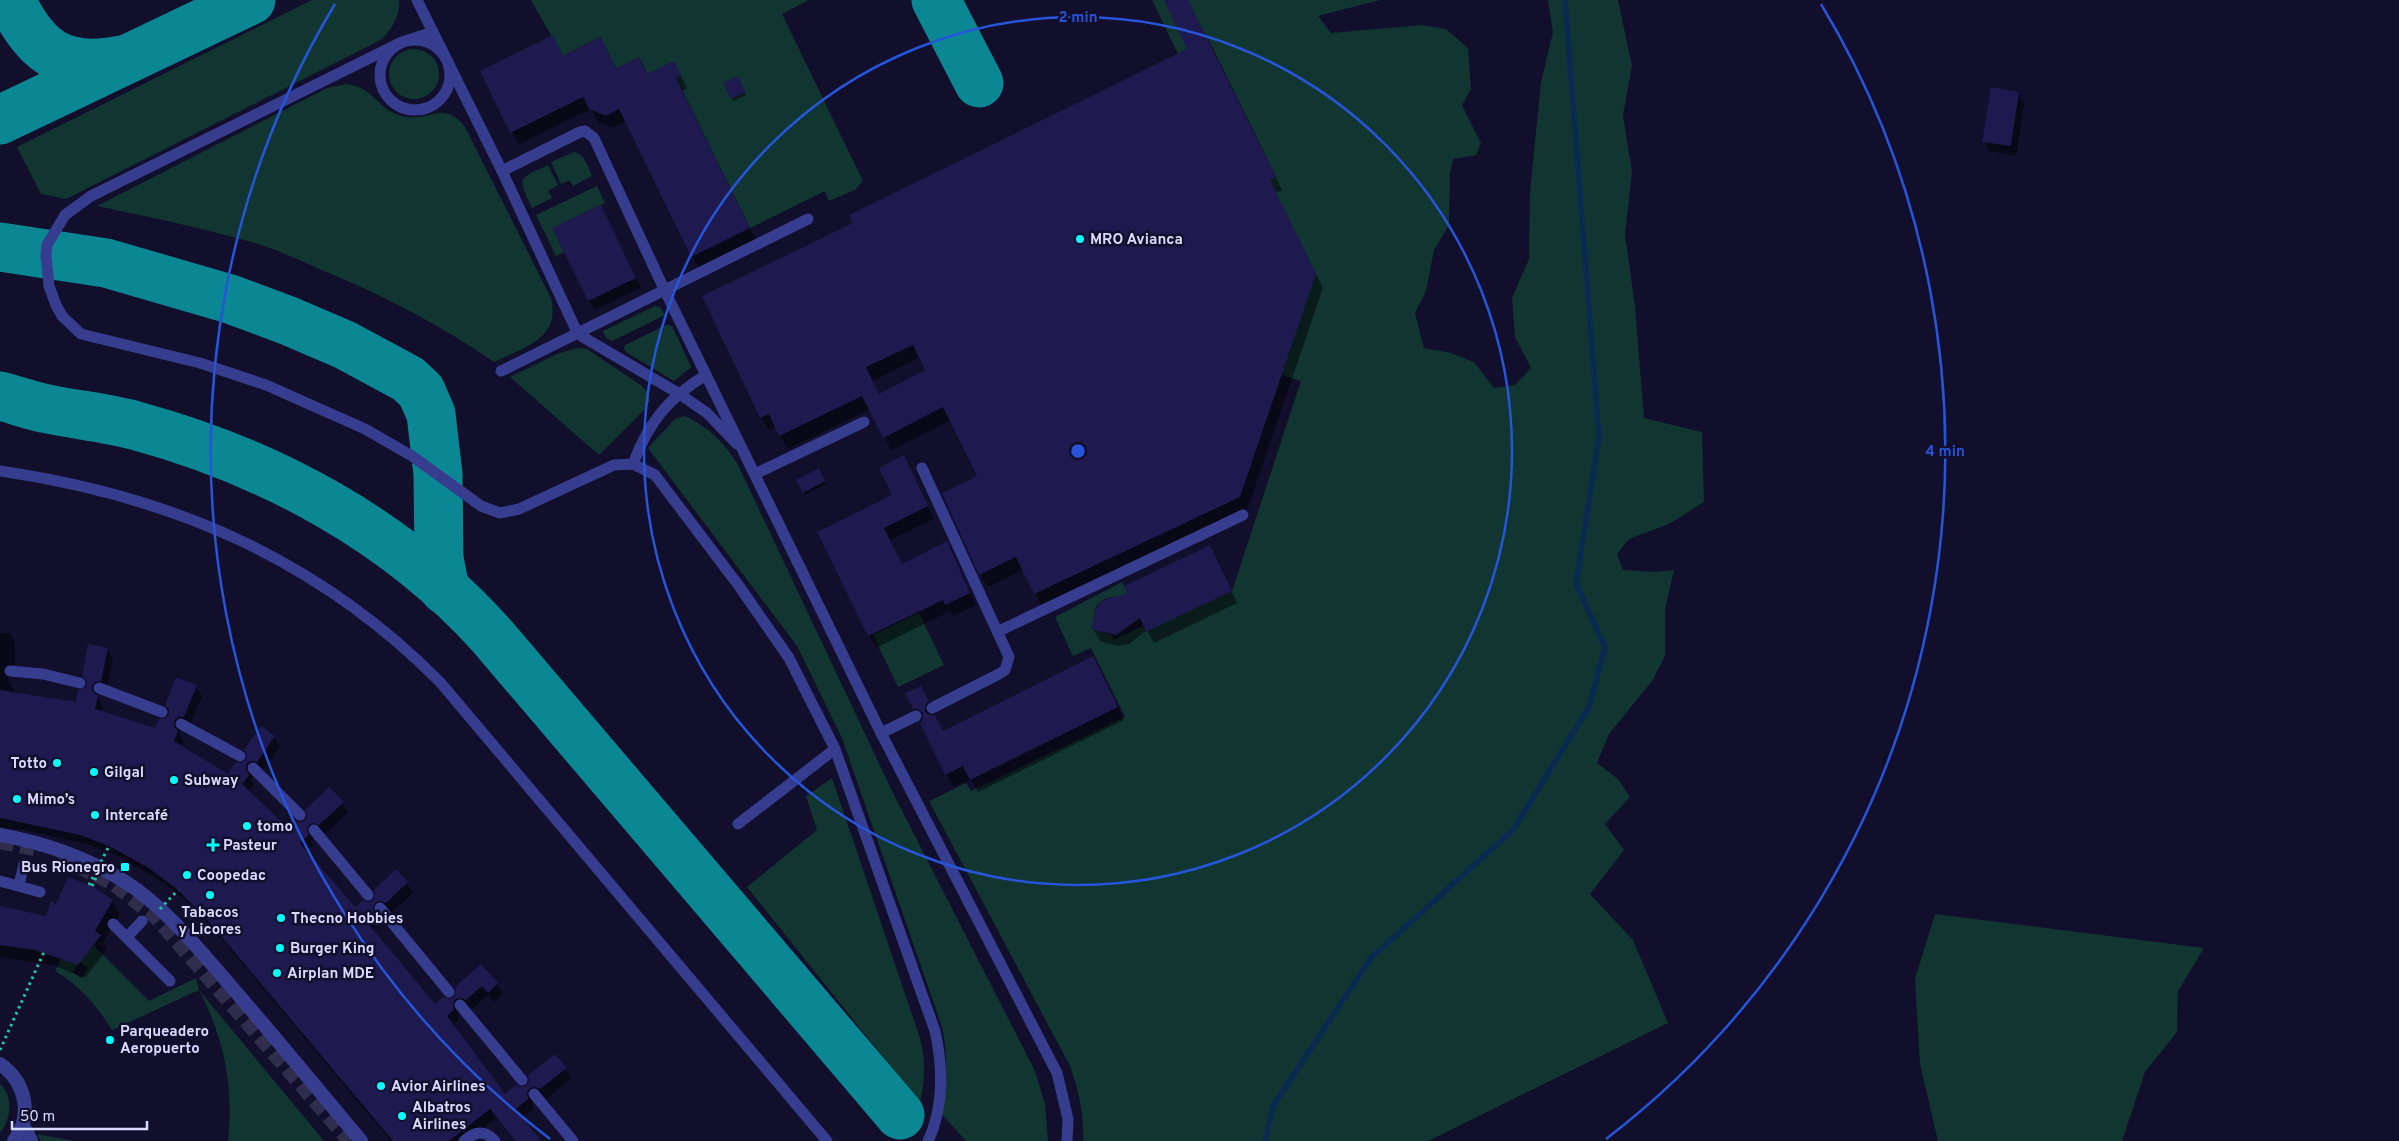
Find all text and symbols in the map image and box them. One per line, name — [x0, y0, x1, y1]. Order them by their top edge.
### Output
text: 2 min — [1058, 9, 1098, 28]
place label: MRO Avianca — [1090, 231, 1183, 250]
marker: MRO Avianca — [1074, 233, 1086, 245]
centre of rings — [1069, 442, 1087, 460]
text: 4 min — [1925, 443, 1965, 462]
place label: Totto — [11, 755, 47, 774]
marker: Totto — [51, 757, 63, 769]
place label: Gilgal — [104, 764, 144, 783]
marker: Gilgal — [88, 766, 100, 778]
place label: Subway — [184, 772, 239, 791]
marker: Subway — [168, 774, 180, 786]
place label: Mimo’s — [27, 791, 75, 810]
marker: Mimo’s — [11, 793, 23, 805]
place label: Intercafé — [105, 807, 168, 826]
marker: Intercafé — [89, 809, 101, 821]
place label: tomo — [257, 818, 293, 837]
marker: tomo — [241, 820, 253, 832]
place label: Pasteur — [223, 837, 278, 856]
marker: Pasteur — [207, 839, 219, 851]
place label: Bus Rionegro — [21, 859, 115, 878]
marker: Bus Rionegro — [119, 861, 131, 873]
place label: Coopedac — [197, 867, 266, 886]
marker: Coopedac — [181, 869, 193, 881]
marker: Tabacos y Licores — [204, 889, 216, 901]
place label: Tabacos y Licores — [179, 904, 241, 940]
place label: Thecno Hobbies — [291, 910, 403, 929]
marker: Thecno Hobbies — [275, 912, 287, 924]
place label: Burger King — [290, 940, 375, 959]
marker: Burger King — [274, 942, 286, 954]
place label: Airplan MDE — [287, 965, 374, 984]
marker: Airplan MDE — [271, 967, 283, 979]
place label: Parqueadero Aeropuerto — [120, 1023, 209, 1059]
marker: Parqueadero Aeropuerto — [104, 1034, 116, 1046]
place label: Avior Airlines — [391, 1078, 486, 1097]
marker: Avior Airlines — [375, 1080, 387, 1092]
scale bar — [12, 1098, 148, 1130]
place label: Albatros Airlines — [412, 1099, 471, 1135]
text: 50 m — [20, 1108, 55, 1127]
marker: Albatros Airlines — [396, 1110, 408, 1122]

